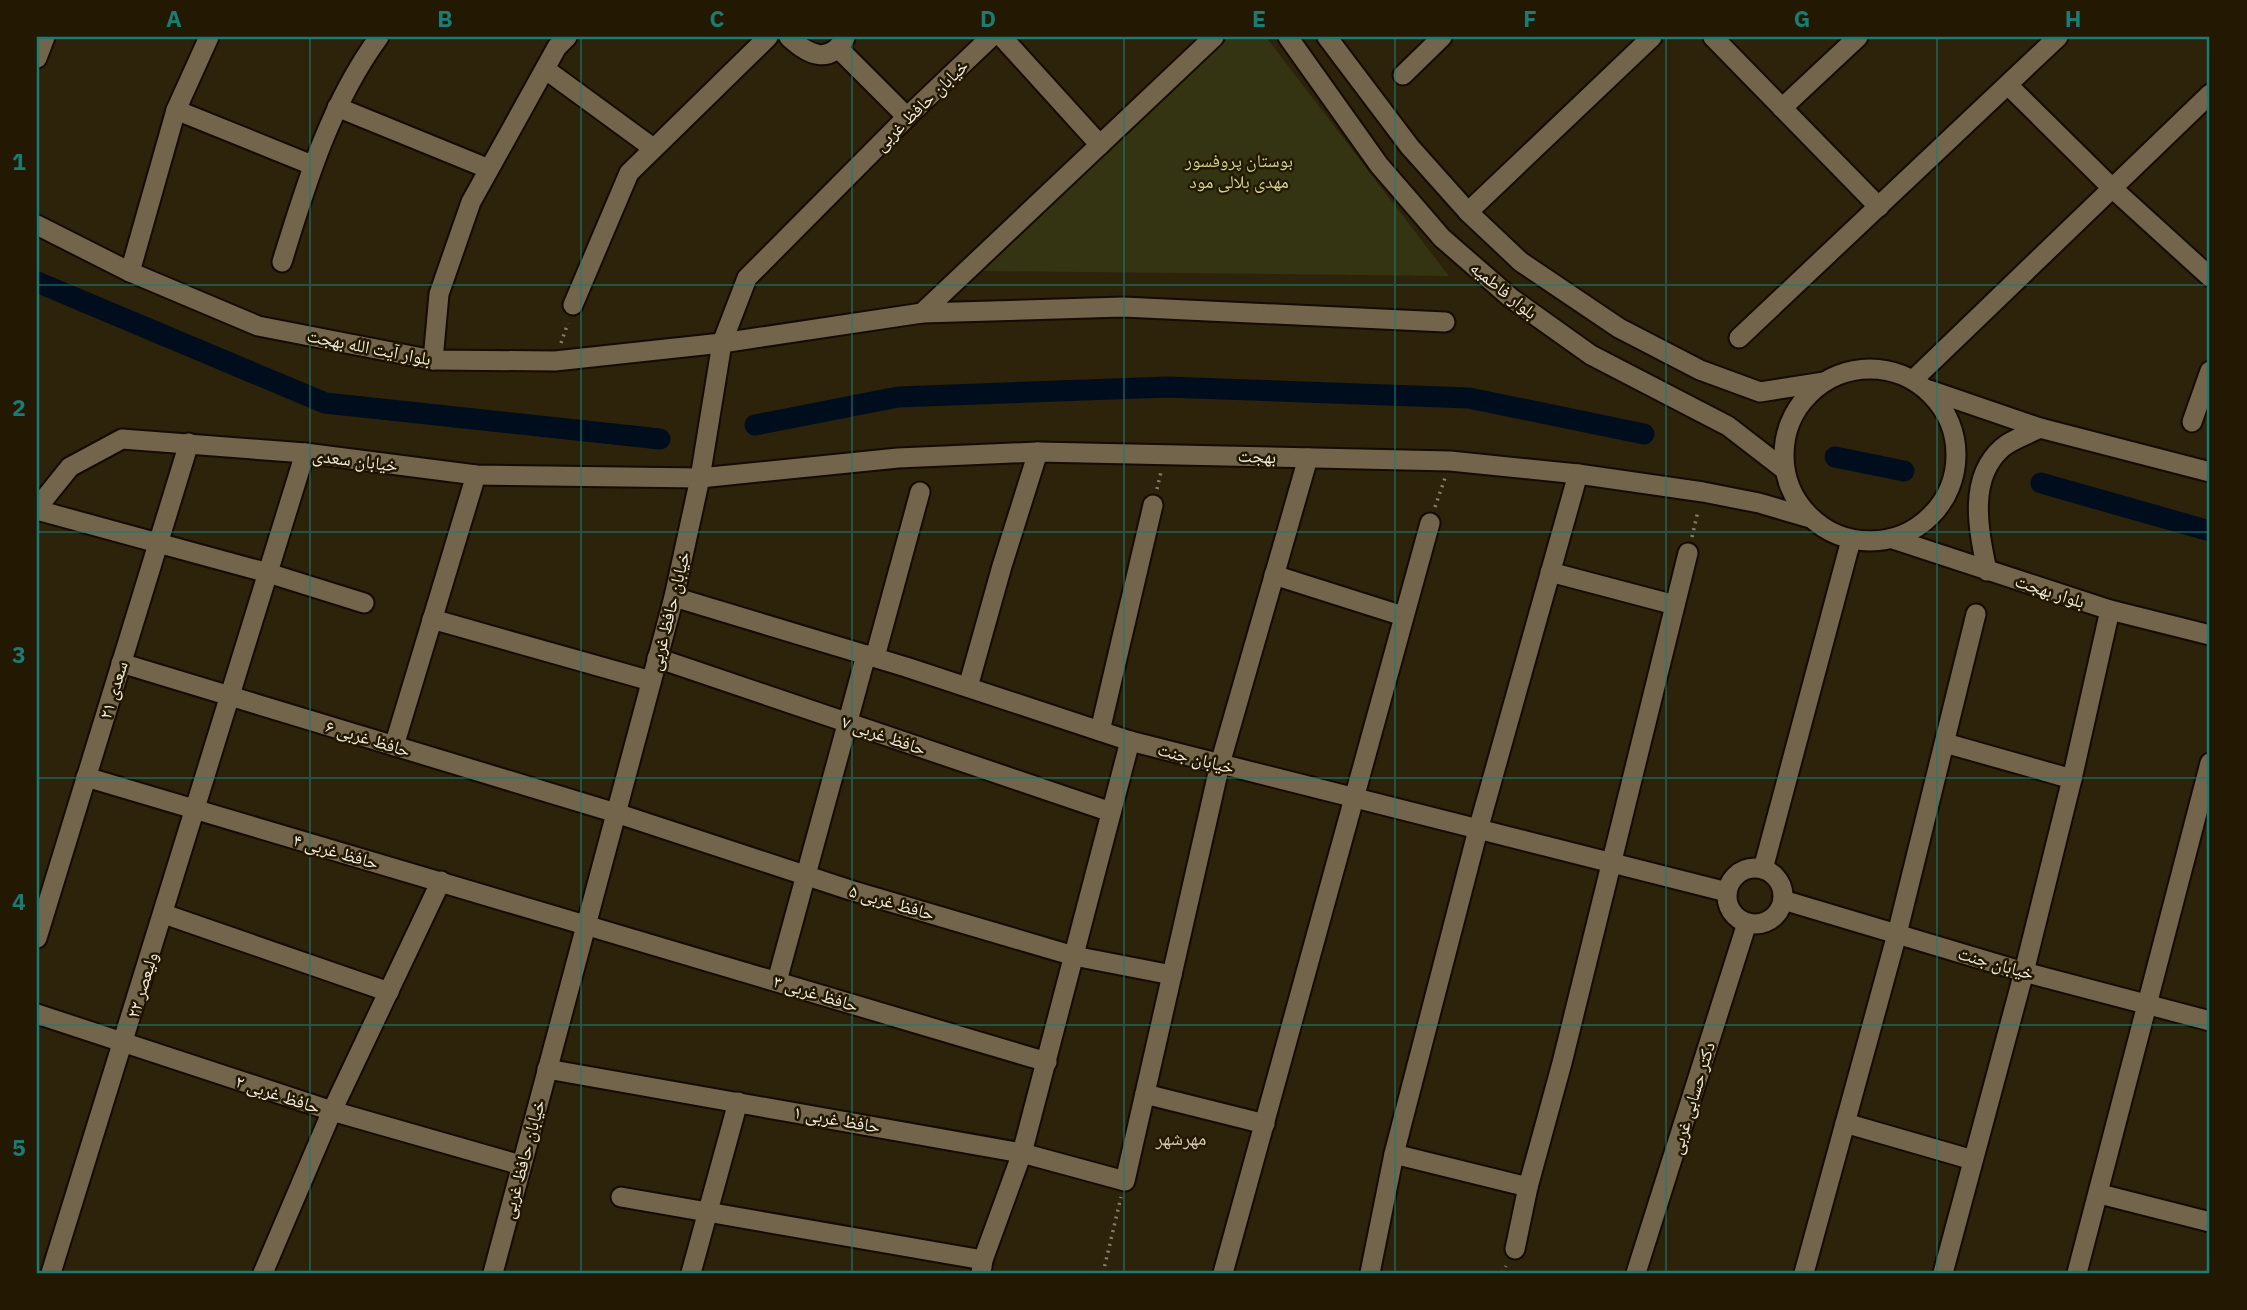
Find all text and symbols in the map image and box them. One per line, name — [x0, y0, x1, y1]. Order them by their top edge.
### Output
text: A — [166, 3, 182, 33]
text: B — [437, 3, 453, 33]
text: C — [710, 3, 725, 33]
text: D — [980, 3, 996, 33]
text: E — [1252, 3, 1266, 33]
text: F — [1523, 3, 1537, 33]
text: G — [1794, 3, 1810, 33]
text: H — [2065, 3, 2081, 33]
street label: خیابان حافظ غربی — [869, 54, 973, 156]
text: 1 — [12, 146, 26, 176]
park label: بوستان پروفسور مهدی بلالی مود — [1184, 149, 1293, 193]
street label: بلوار فاطمیه — [1466, 256, 1542, 324]
street label: بلوار آیت الله بهجت — [305, 324, 433, 370]
text: 2 — [12, 392, 26, 422]
street label: خیابان سعدی — [311, 443, 399, 477]
street label: بهجت — [1237, 444, 1277, 468]
street label: خیابان حافظ غربی — [643, 549, 695, 673]
street label: بلوار بهجت — [2012, 569, 2088, 613]
text: 3 — [12, 639, 26, 669]
street label: سعدی ۲۱ — [93, 658, 133, 722]
street label: حافظ غربی ۷ — [839, 710, 929, 760]
street label: حافظ غربی ۶ — [323, 714, 413, 762]
street label: خیابان جنت — [1155, 737, 1237, 779]
street label: حافظ غربی ۴ — [291, 828, 381, 874]
street label: حافظ غربی ۵ — [847, 879, 937, 925]
text: 4 — [12, 886, 26, 916]
street label: خیابان جنت — [1955, 941, 2037, 985]
street label: ولیعصر ۲۲ — [121, 949, 163, 1021]
street label: حافظ غربی ۳ — [771, 969, 861, 1017]
street label: دکتر حسابی غربی — [1664, 1039, 1720, 1157]
street label: حافظ غربی ۲ — [233, 1069, 323, 1119]
street label: خیابان حافظ غربی — [496, 1097, 550, 1221]
street label: حافظ غربی ۱ — [792, 1100, 882, 1138]
district label: مهرشهر — [1155, 1126, 1207, 1150]
text: 5 — [12, 1132, 26, 1162]

